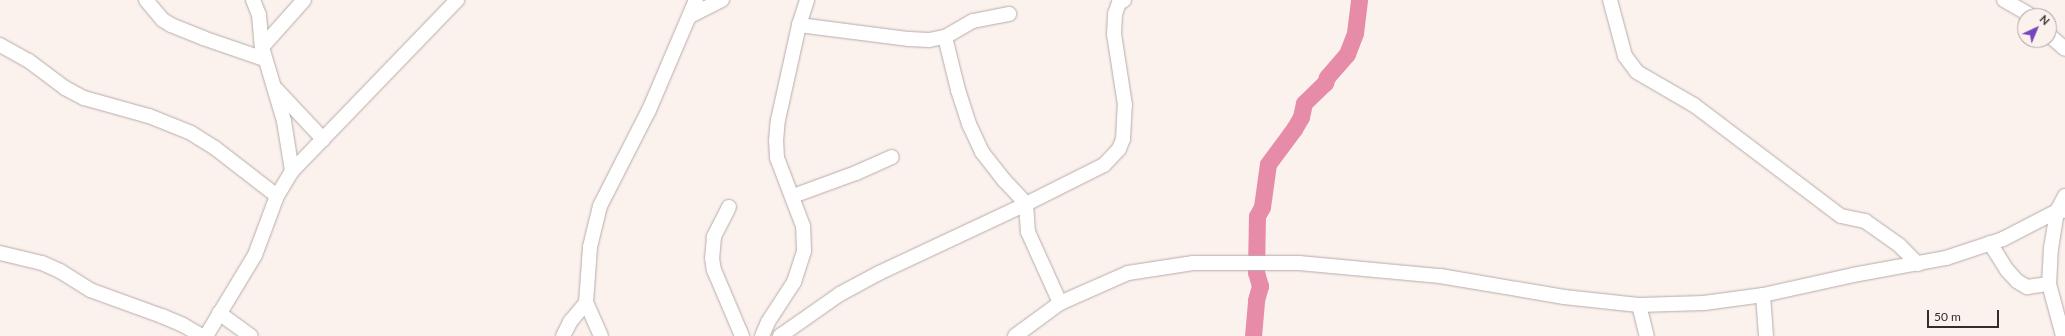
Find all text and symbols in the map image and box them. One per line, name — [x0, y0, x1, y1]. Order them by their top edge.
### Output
north arrow — [2017, 8, 2057, 48]
text: N — [2037, 12, 2053, 27]
scale bar — [1929, 302, 2001, 328]
text: 50 m — [1934, 309, 1961, 324]

